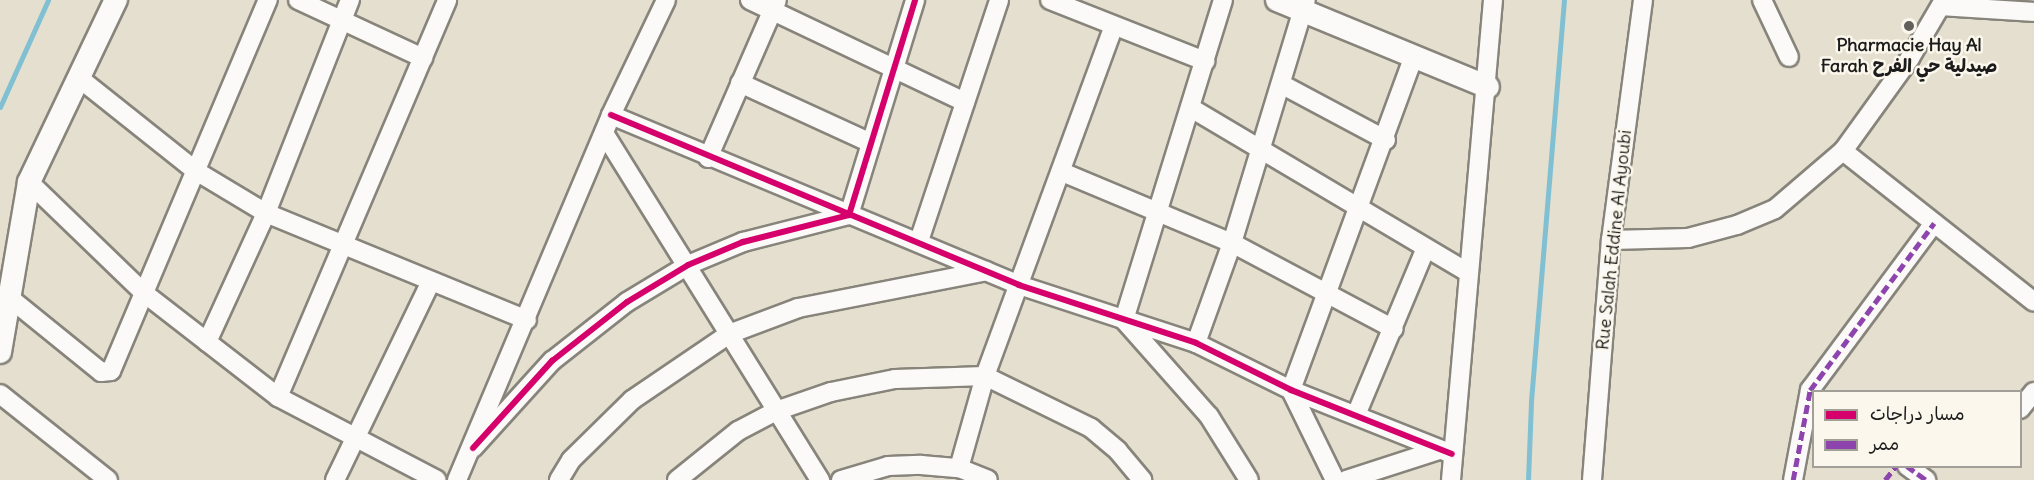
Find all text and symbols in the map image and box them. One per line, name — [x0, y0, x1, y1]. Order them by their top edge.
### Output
marker: Pharmacie Hay Al Farah صيدلية حي الفرح — [1902, 19, 1916, 33]
place label: Pharmacie Hay Al Farah صيدلية حي الفرح — [1821, 35, 1997, 78]
street label: Rue Salah Eddine Al Ayoubi — [1592, 129, 1636, 351]
legend — [1812, 390, 2022, 468]
text: مسار دراجات — [1870, 402, 1965, 425]
text: ممر — [1870, 432, 1899, 455]

